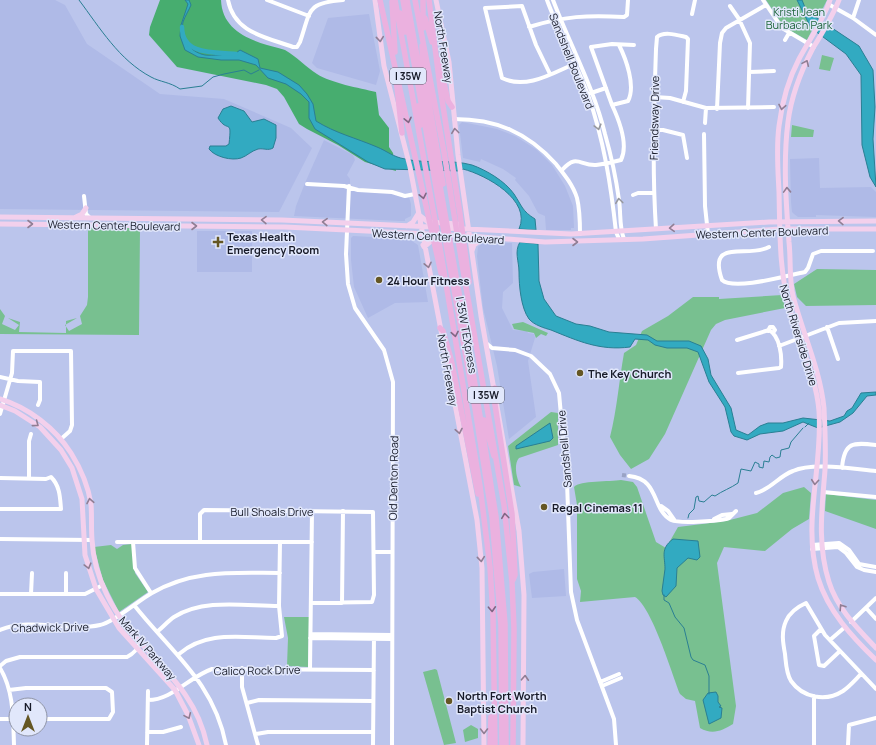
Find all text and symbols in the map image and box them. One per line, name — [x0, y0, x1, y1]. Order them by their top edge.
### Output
park label: Kristi Jean Burbach Park — [766, 4, 833, 32]
street label: North Freeway — [431, 10, 457, 84]
street label: Sandshell Boulevard — [546, 11, 598, 111]
one-way arrow — [375, 36, 384, 42]
one-way arrow — [801, 60, 809, 67]
road number: I 35W — [390, 68, 426, 84]
street label: Friendsway Drive — [646, 75, 662, 160]
one-way arrow — [779, 104, 787, 110]
one-way arrow — [403, 117, 411, 123]
one-way arrow — [593, 123, 602, 130]
one-way arrow — [451, 128, 460, 134]
one-way arrow — [782, 187, 791, 193]
one-way arrow — [418, 192, 427, 199]
one-way arrow — [615, 198, 624, 204]
street label: Western Center Boulevard — [47, 216, 181, 234]
one-way arrow — [261, 216, 267, 224]
one-way arrow — [322, 217, 328, 226]
one-way arrow — [838, 217, 844, 225]
one-way arrow — [27, 220, 33, 228]
one-way arrow — [191, 222, 197, 230]
street label: Western Center Boulevard — [695, 222, 829, 242]
one-way arrow — [669, 224, 675, 233]
street label: Western Center Boulevard — [371, 225, 505, 247]
place label: Texas Health Emergency Room — [227, 229, 319, 257]
marker: Texas Health Emergency Room — [212, 236, 224, 248]
one-way arrow — [572, 238, 578, 246]
one-way arrow — [423, 262, 431, 269]
place label: 24 Hour Fitness — [387, 273, 469, 288]
marker: 24 Hour Fitness — [374, 275, 384, 285]
street label: North Riverside Drive — [776, 282, 822, 388]
street label: I 35W TEXpress — [453, 296, 481, 375]
one-way arrow — [450, 331, 458, 337]
street label: North Freeway — [434, 333, 462, 407]
place label: The Key Church — [588, 366, 671, 381]
marker: The Key Church — [575, 368, 585, 378]
road number: I 35W — [468, 387, 504, 403]
street label: Sandshell Drive — [553, 409, 575, 488]
one-way arrow — [31, 419, 38, 426]
one-way arrow — [455, 428, 463, 434]
street label: Old Denton Road — [385, 435, 401, 521]
one-way arrow — [811, 479, 820, 485]
one-way arrow — [86, 498, 94, 504]
place label: Regal Cinemas 11 — [552, 500, 643, 515]
marker: Regal Cinemas 11 — [539, 502, 549, 512]
street label: Bull Shoals Drive — [231, 504, 314, 519]
one-way arrow — [501, 512, 510, 519]
one-way arrow — [477, 556, 486, 562]
one-way arrow — [83, 562, 91, 569]
one-way arrow — [840, 605, 847, 612]
one-way arrow — [488, 606, 497, 612]
street label: Mark IV Parkway — [116, 613, 180, 683]
street label: Chadwick Drive — [11, 619, 89, 635]
street label: Calico Rock Drive — [214, 662, 301, 678]
one-way arrow — [520, 675, 529, 681]
place label: North Fort Worth Baptist Church — [457, 688, 547, 716]
marker: North Fort Worth Baptist Church — [444, 696, 454, 706]
north arrow — [8, 697, 48, 737]
text: N — [24, 699, 32, 714]
one-way arrow — [183, 712, 191, 720]
one-way arrow — [480, 728, 488, 734]

